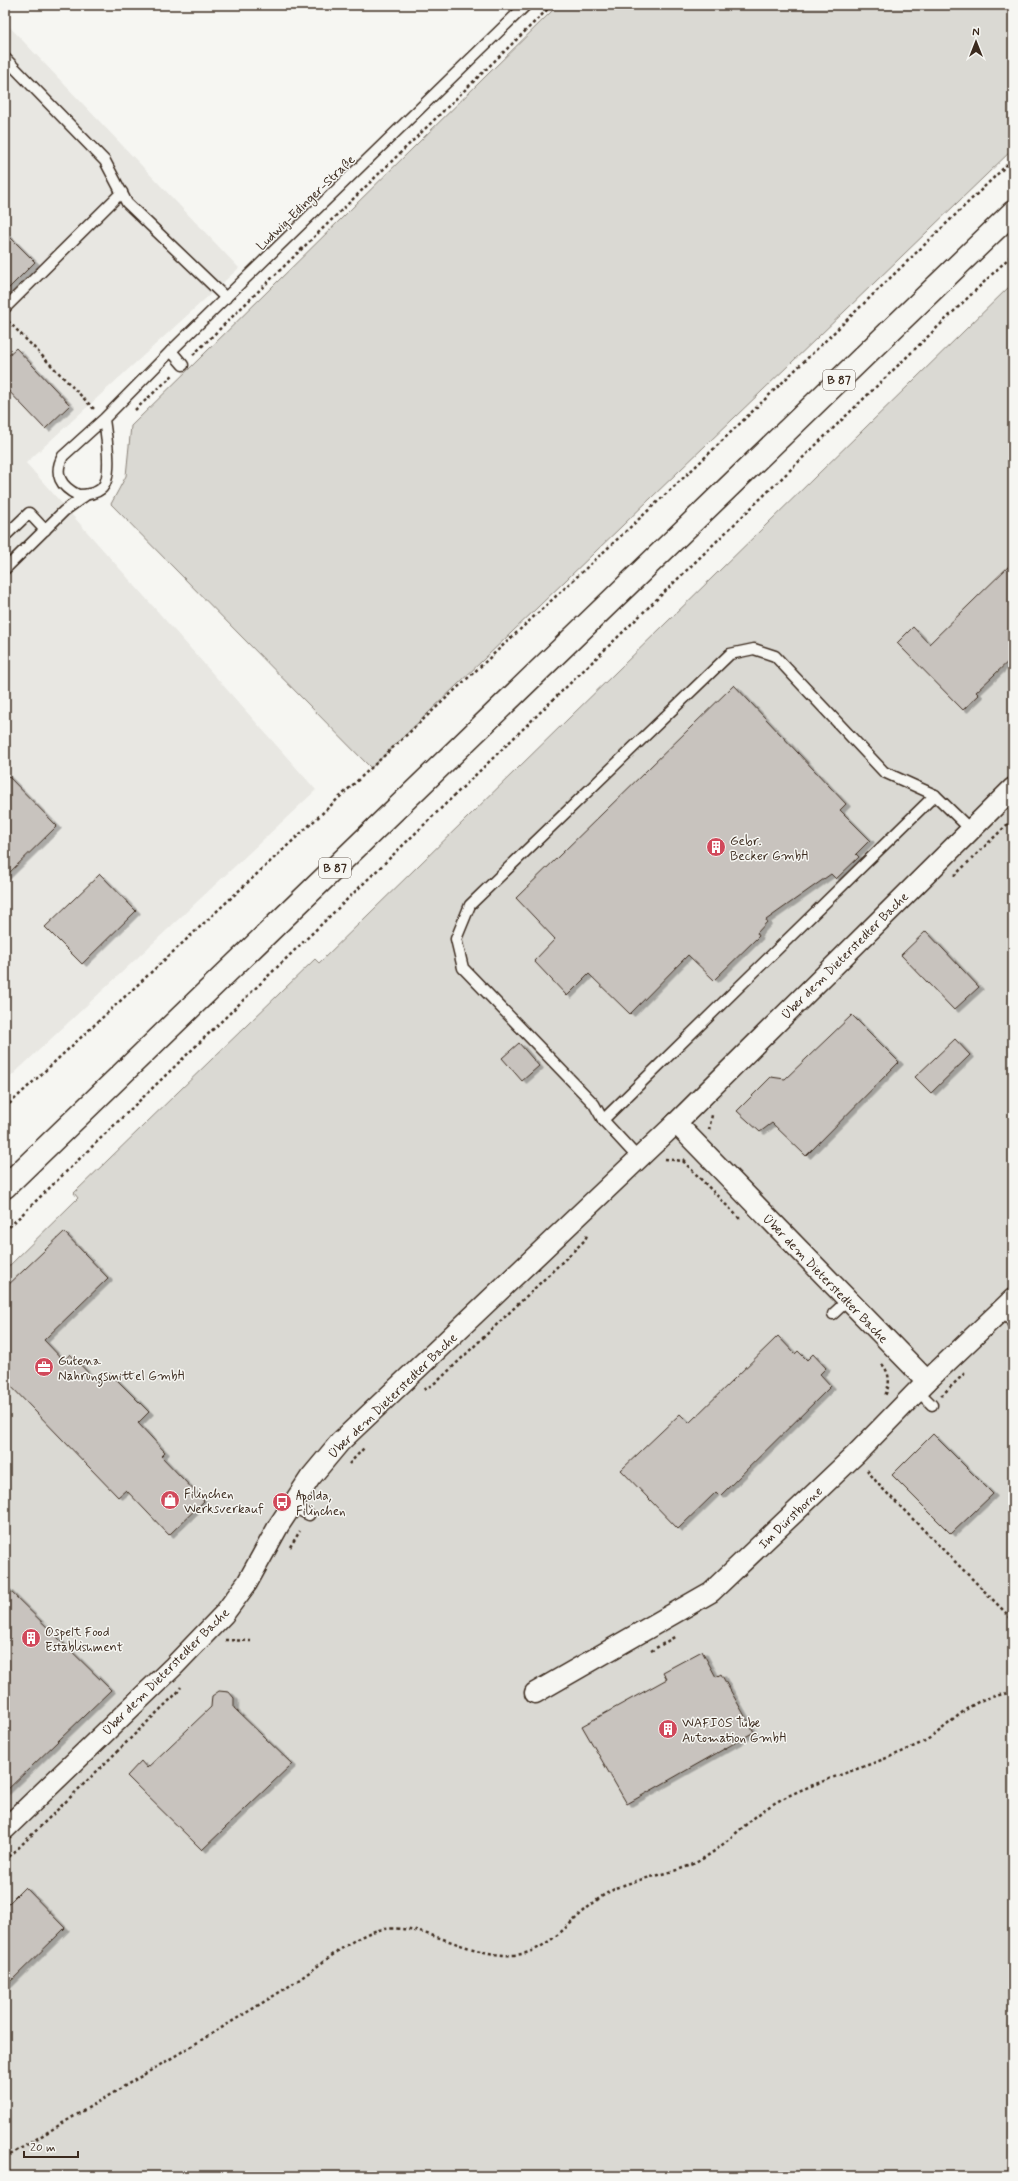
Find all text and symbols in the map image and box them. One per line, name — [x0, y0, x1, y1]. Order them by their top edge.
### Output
north arrow — [956, 22, 996, 62]
text: N — [972, 26, 980, 40]
street label: Ludwig-Edinger-Straße — [253, 152, 360, 255]
road number: B 87 — [823, 370, 855, 390]
place label: Gebr. Becker GmbH — [730, 833, 808, 865]
building icon: Gebr. Becker GmbH — [705, 836, 727, 858]
road number: B 87 — [319, 858, 351, 878]
street label: Über dem Dieterstedter Bache — [778, 889, 912, 1023]
street label: Über dem Dieterstedter Bache — [759, 1211, 891, 1347]
street label: Über dem Dieterstedter Bache — [325, 1330, 461, 1462]
place label: Gutena Nahrungsmittel GmbH — [58, 1353, 185, 1387]
office icon: Gutena Nahrungsmittel GmbH — [33, 1356, 55, 1378]
street label: Im Dürstborne — [755, 1483, 827, 1553]
place label: Filinchen Werksverkauf — [184, 1486, 264, 1518]
place label: Apolda, Filinchen — [296, 1488, 346, 1520]
shop icon: Filinchen Werksverkauf — [159, 1489, 181, 1511]
bus stop icon: Apolda, Filinchen — [271, 1491, 293, 1513]
street label: Über dem Dieterstedter Bache — [99, 1605, 233, 1739]
place label: Ospelt Food Establishment — [45, 1624, 123, 1656]
building icon: Ospelt Food Establishment — [20, 1627, 42, 1649]
place label: WAFIOS Tube Automation GmbH — [682, 1715, 786, 1747]
building icon: WAFIOS Tube Automation GmbH — [657, 1718, 679, 1740]
scale bar — [24, 2133, 78, 2159]
text: 20 m — [30, 2140, 56, 2156]

